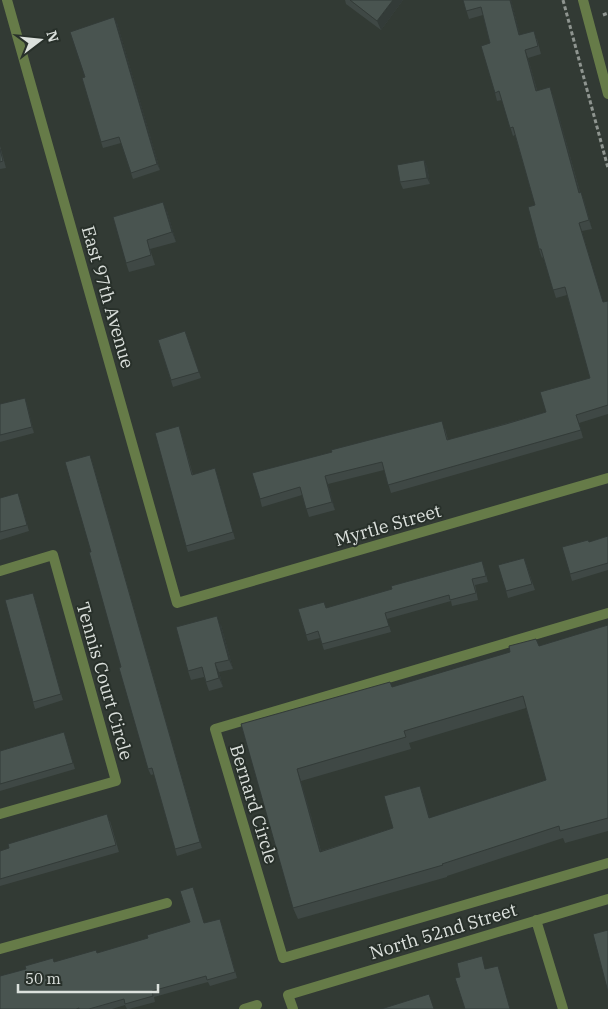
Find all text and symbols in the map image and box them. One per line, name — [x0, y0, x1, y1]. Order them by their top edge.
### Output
north arrow — [15, 15, 65, 65]
text: N — [42, 29, 63, 44]
street label: East 97th Avenue — [77, 223, 139, 371]
street label: Myrtle Street — [332, 499, 444, 551]
street label: Tennis Court Circle — [71, 599, 139, 763]
street label: Bernard Circle — [225, 741, 283, 867]
street label: North 52nd Street — [367, 898, 519, 964]
scale bar — [18, 962, 158, 994]
text: 50 m — [25, 969, 61, 988]

